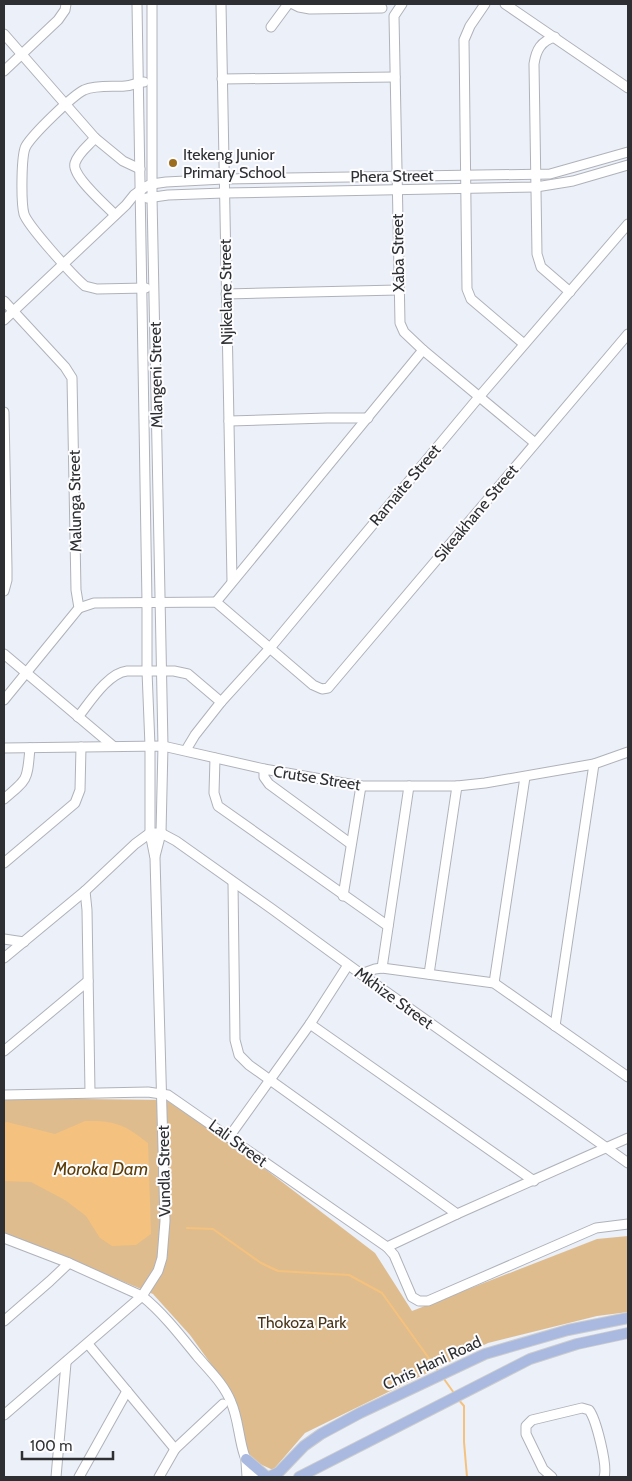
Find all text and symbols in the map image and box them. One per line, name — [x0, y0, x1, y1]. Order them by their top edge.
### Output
place label: Itekeng Junior Primary School — [183, 145, 286, 182]
marker: Itekeng Junior Primary School — [167, 157, 179, 169]
street label: Phera Street — [350, 166, 434, 186]
street label: Xaba Street — [388, 213, 408, 292]
street label: Njikelane Street — [216, 238, 236, 345]
street label: Mlangeni Street — [146, 321, 166, 428]
street label: Ramaite Street — [365, 440, 445, 530]
street label: Malunga Street — [65, 449, 85, 552]
street label: Sikeakhane Street — [430, 460, 522, 565]
street label: Crutse Street — [272, 762, 363, 794]
street label: Mkhize Street — [351, 963, 437, 1033]
street label: Lali Street — [205, 1115, 271, 1171]
street label: Vundla Street — [154, 1124, 174, 1217]
water label: Moroka Dam — [53, 1158, 148, 1180]
park label: Thokoza Park — [257, 1313, 347, 1332]
street label: Chris Hani Road — [380, 1332, 484, 1394]
scale bar — [22, 1428, 114, 1460]
text: 100 m — [30, 1437, 72, 1455]

